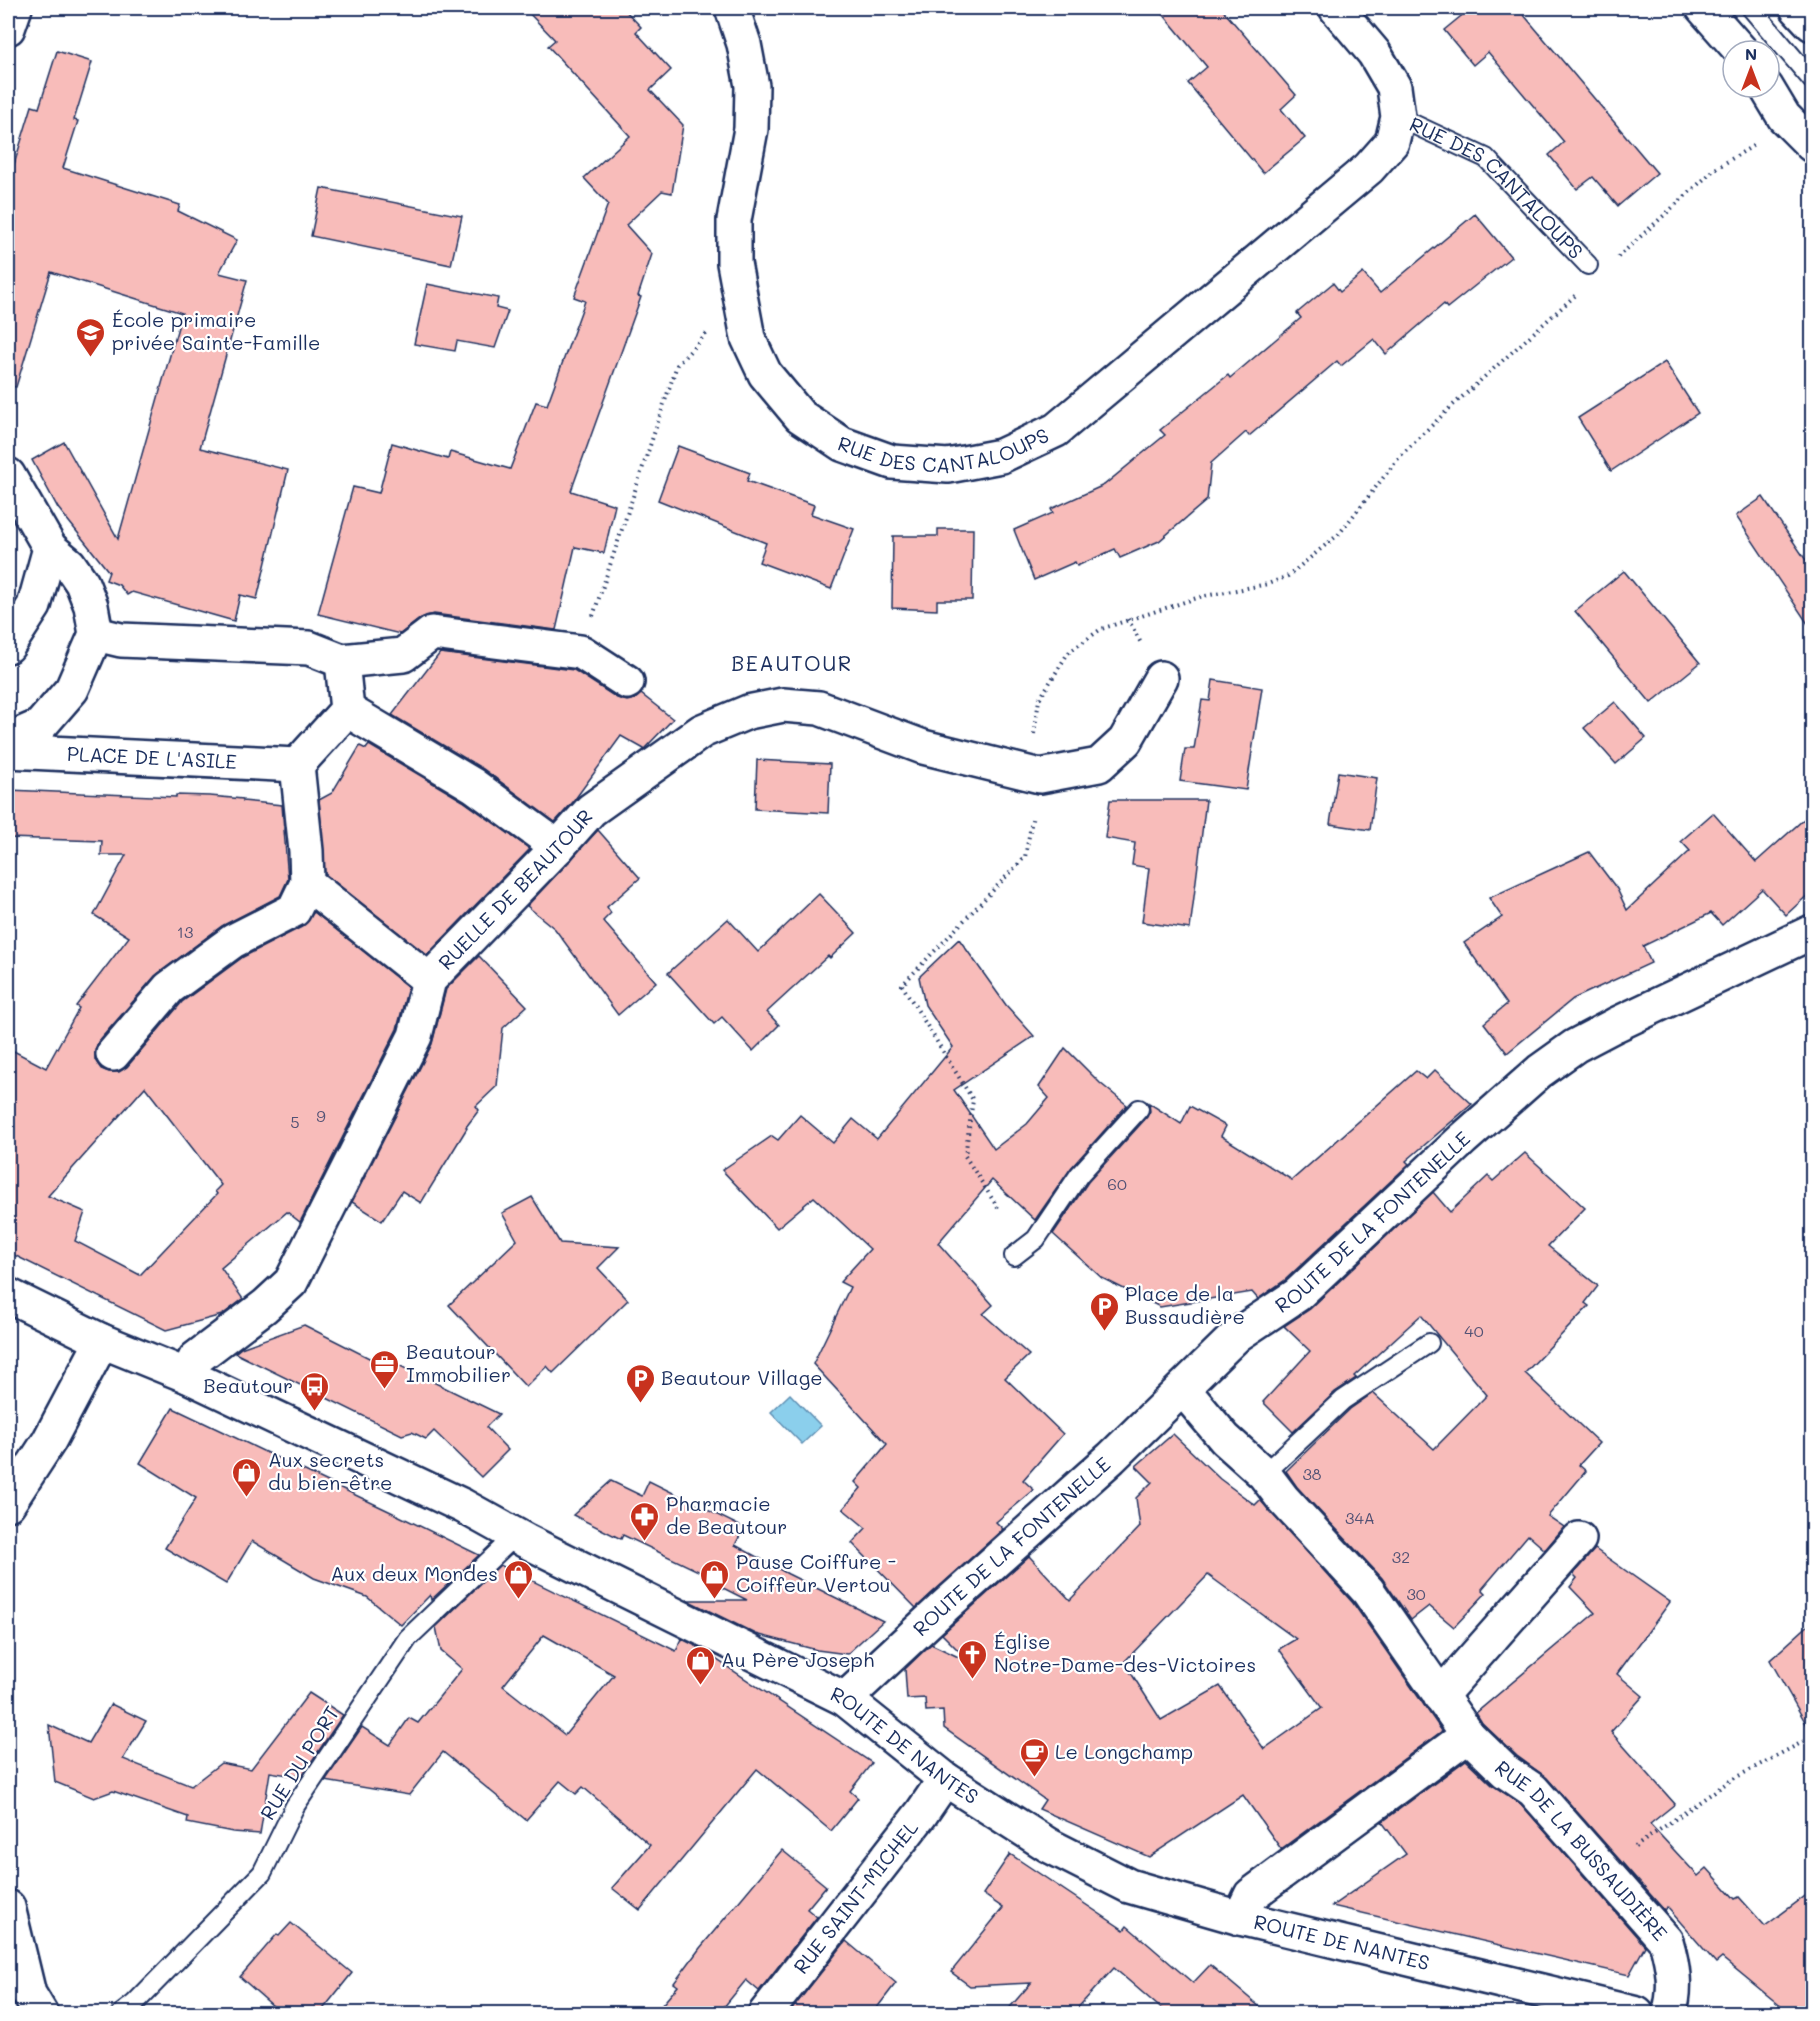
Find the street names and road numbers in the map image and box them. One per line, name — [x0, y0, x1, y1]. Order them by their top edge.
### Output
street label: RUE DES CANTALOUPS — [1406, 110, 1589, 264]
street label: RUE DES CANTALOUPS — [835, 421, 1052, 478]
street label: PLACE DE L'ASILE — [66, 740, 237, 774]
street label: RUELLE DE BEAUTOUR — [432, 803, 598, 975]
street label: ROUTE DE LA FONTENELLE — [1270, 1125, 1475, 1318]
street label: ROUTE DE LA FONTENELLE — [907, 1451, 1116, 1641]
street label: ROUTE DE NANTES — [827, 1680, 984, 1809]
street label: RUE DU PORT — [254, 1701, 344, 1824]
street label: RUE DE LA BUSSAUDIÈRE — [1490, 1754, 1674, 1946]
street label: RUE SAINT-MICHEL — [787, 1814, 923, 1979]
street label: ROUTE DE NANTES — [1251, 1908, 1432, 1975]

